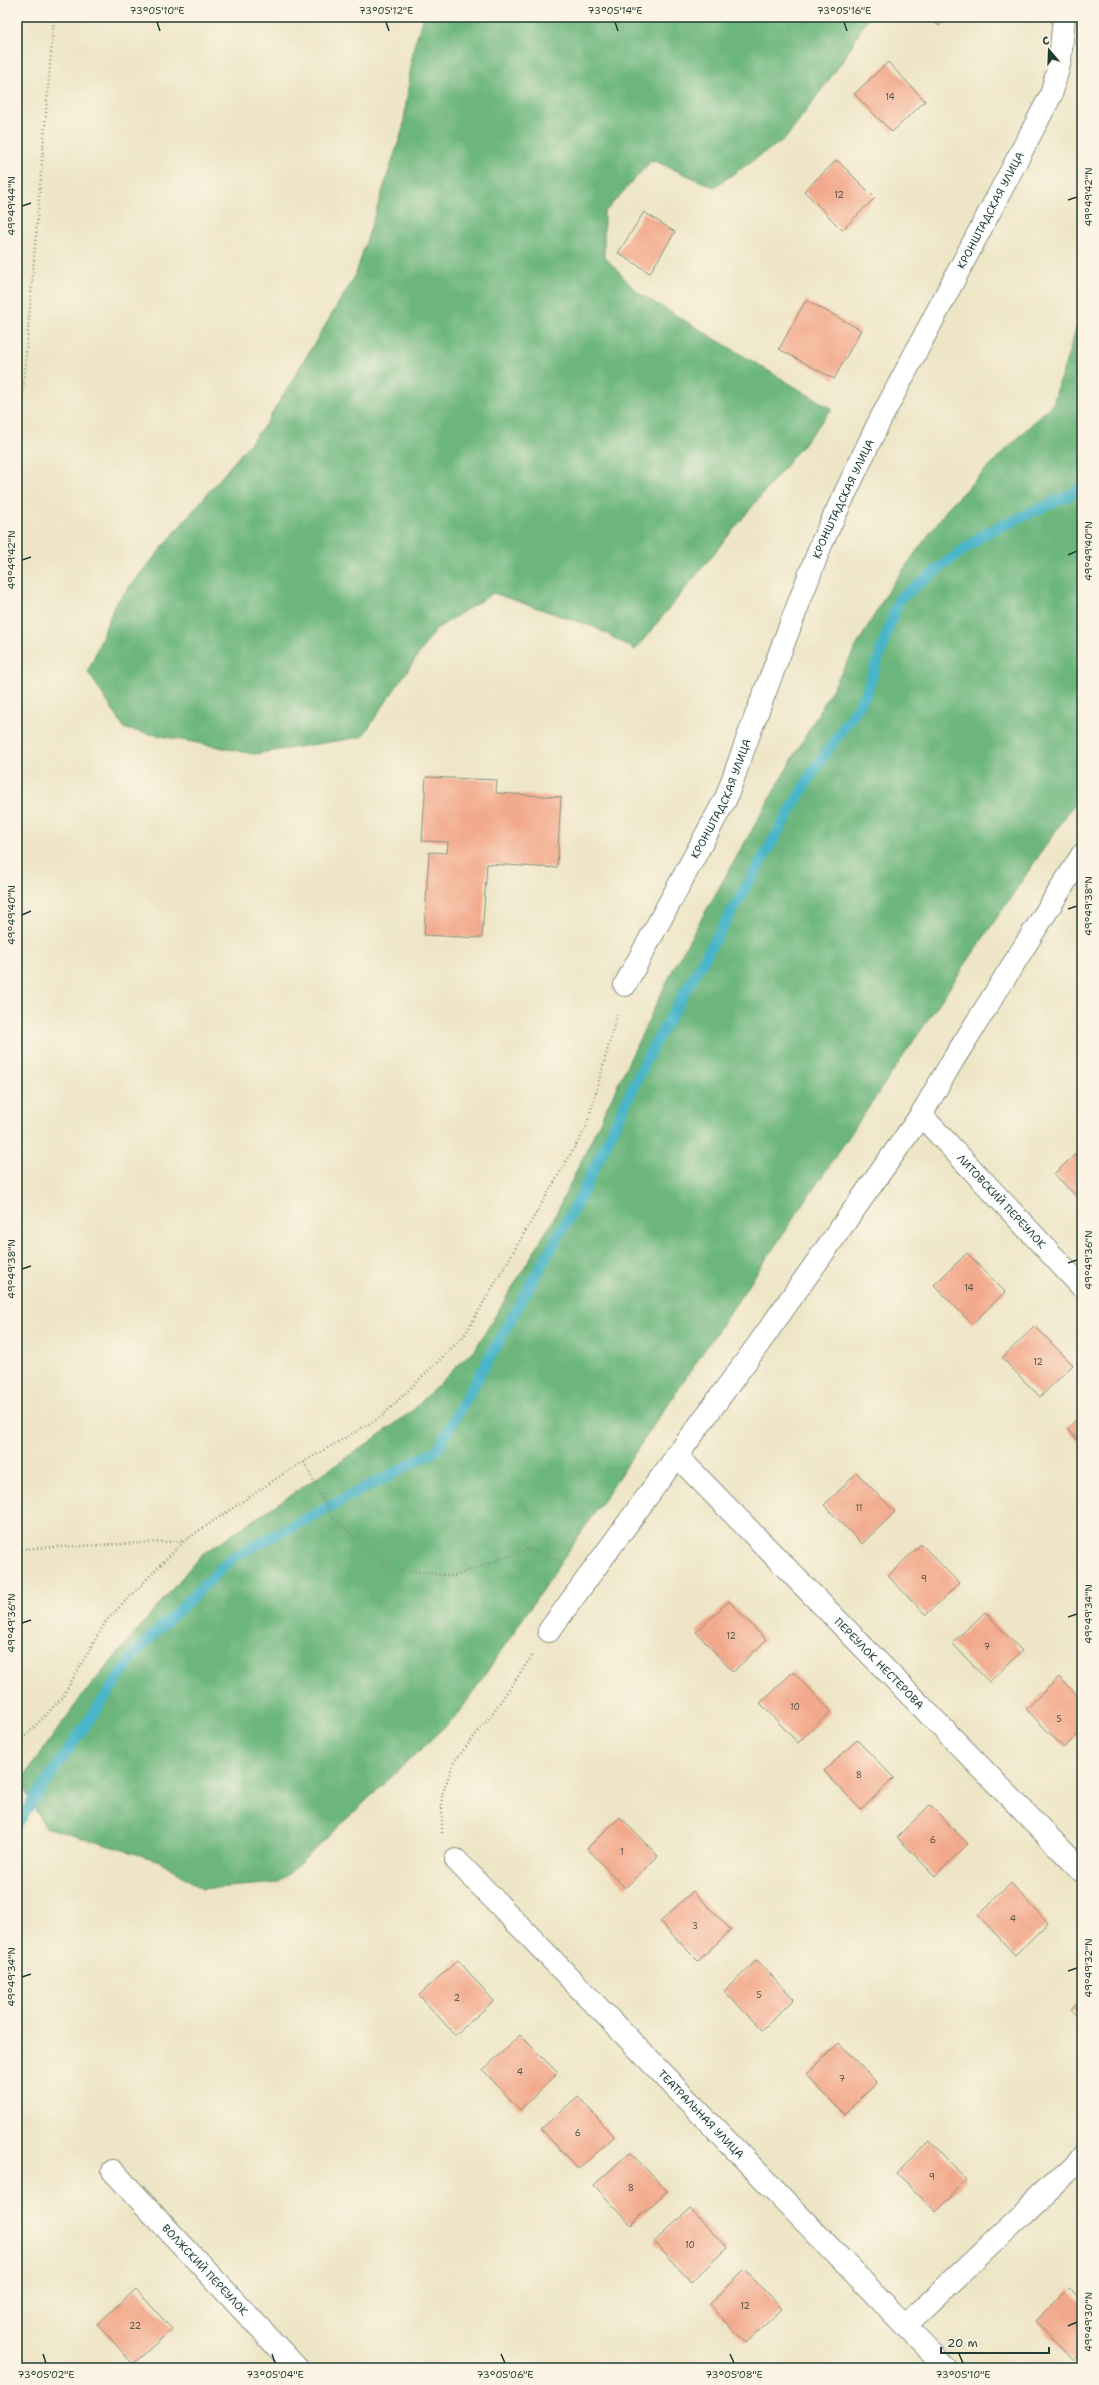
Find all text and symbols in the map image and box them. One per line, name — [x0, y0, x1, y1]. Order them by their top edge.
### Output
text: 73°05'10"E — [129, 4, 185, 17]
text: 73°05'12"E — [359, 4, 413, 17]
text: 73°05'14"E — [588, 4, 642, 17]
text: 73°05'16"E — [817, 4, 871, 17]
north arrow — [1029, 30, 1069, 70]
text: С — [1040, 33, 1052, 49]
house number: 14 — [885, 91, 895, 103]
street label: КРОНШТАДСКАЯ УЛИЦА — [953, 149, 1027, 271]
text: 49°49'42"N — [1082, 167, 1095, 227]
text: 49°49'44"N — [5, 176, 18, 236]
house number: 12 — [834, 189, 844, 201]
street label: КРОНШТАДСКАЯ УЛИЦА — [809, 437, 877, 561]
text: 49°49'40"N — [1082, 521, 1095, 581]
text: 49°49'42"N — [5, 530, 18, 590]
street label: КРОНШТАДСКАЯ УЛИЦА — [687, 737, 754, 861]
text: 49°49'38"N — [1082, 876, 1095, 936]
text: 49°49'40"N — [5, 885, 18, 945]
street label: ЛИТОВСКИЙ ПЕРЕУЛОК — [954, 1151, 1050, 1252]
text: 49°49'36"N — [1082, 1230, 1095, 1290]
text: 49°49'38"N — [5, 1239, 18, 1299]
house number: 14 — [964, 1282, 974, 1294]
house number: 12 — [1033, 1356, 1043, 1368]
house number: 11 — [855, 1502, 863, 1514]
house number: 9 — [921, 1573, 927, 1585]
text: 49°49'34"N — [1082, 1584, 1095, 1644]
text: 49°49'36"N — [5, 1593, 18, 1653]
street label: ПЕРЕУЛОК НЕСТЕРОВА — [831, 1614, 927, 1712]
house number: 12 — [726, 1630, 736, 1642]
house number: 7 — [984, 1641, 990, 1653]
house number: 10 — [790, 1701, 800, 1713]
house number: 5 — [1056, 1713, 1062, 1725]
house number: 8 — [856, 1769, 862, 1781]
house number: 6 — [930, 1834, 936, 1846]
house number: 1 — [620, 1846, 624, 1858]
house number: 4 — [1010, 1913, 1016, 1925]
house number: 3 — [692, 1920, 698, 1932]
text: 49°49'32"N — [1082, 1938, 1095, 1998]
text: 49°49'34"N — [5, 1947, 18, 2007]
house number: 5 — [756, 1989, 762, 2001]
house number: 2 — [454, 1992, 460, 2004]
house number: 4 — [517, 2066, 523, 2078]
street label: ТЕАТРАЛЬНАЯ УЛИЦА — [655, 2066, 747, 2162]
house number: 7 — [839, 2073, 845, 2085]
house number: 6 — [575, 2127, 581, 2139]
house number: 9 — [929, 2171, 935, 2183]
house number: 8 — [628, 2182, 634, 2194]
street label: ВОЛЖСКИЙ ПЕРЕУЛОК — [159, 2221, 252, 2319]
house number: 10 — [685, 2239, 695, 2251]
text: 49°49'30"N — [1082, 2292, 1095, 2352]
house number: 12 — [740, 2300, 750, 2312]
house number: 22 — [129, 2320, 141, 2332]
scale bar — [941, 2329, 1049, 2355]
text: 20 m — [947, 2335, 978, 2351]
text: 73°05'02"E — [17, 2368, 75, 2381]
text: 73°05'04"E — [246, 2368, 304, 2381]
text: 73°05'06"E — [476, 2368, 534, 2381]
text: 73°05'08"E — [705, 2368, 763, 2381]
text: 73°05'10"E — [935, 2368, 991, 2381]

